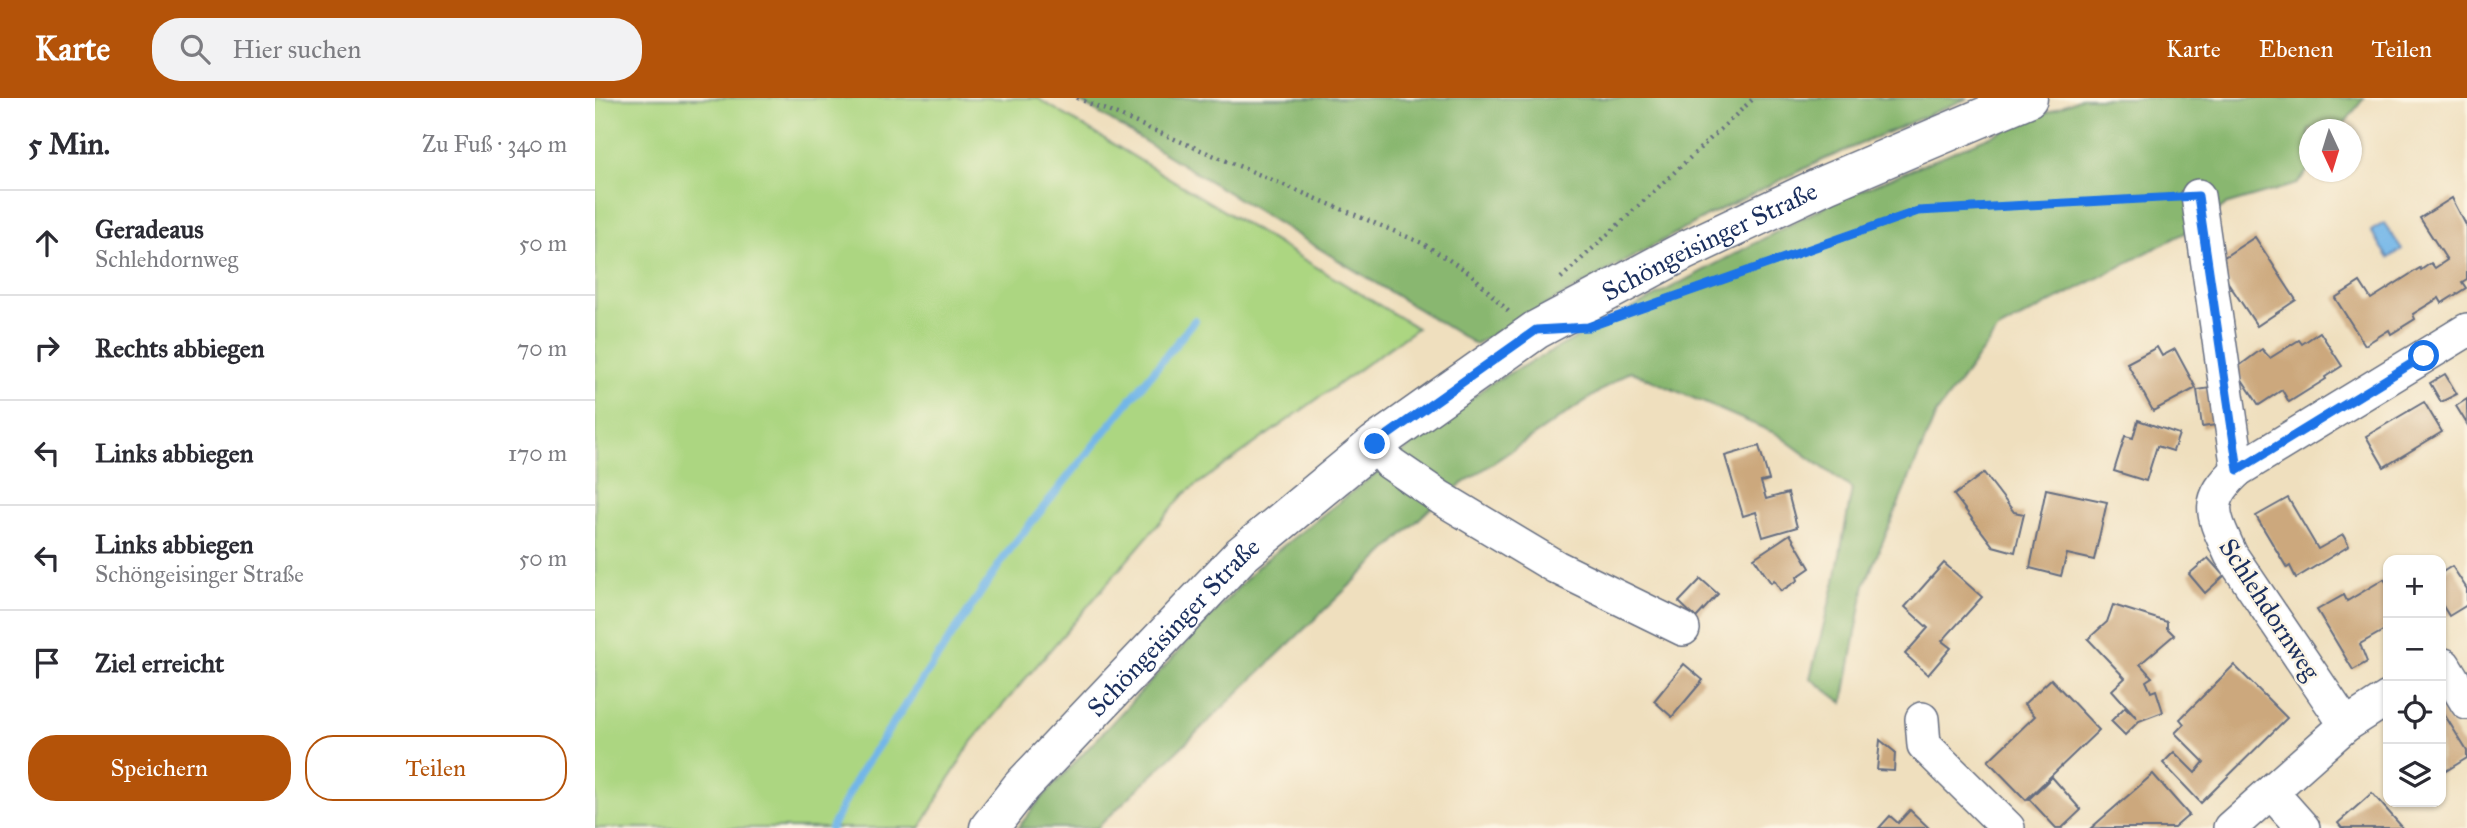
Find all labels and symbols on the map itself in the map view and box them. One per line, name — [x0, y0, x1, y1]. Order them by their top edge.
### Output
north arrow — [2299, 119, 2362, 182]
street label: Schöngeisinger Straße — [1596, 174, 1822, 308]
route start — [2408, 340, 2439, 371]
route end — [1359, 428, 1390, 459]
street label: Schöngeisinger Straße — [1080, 530, 1266, 723]
street label: Schlehdornweg — [2212, 532, 2328, 686]

